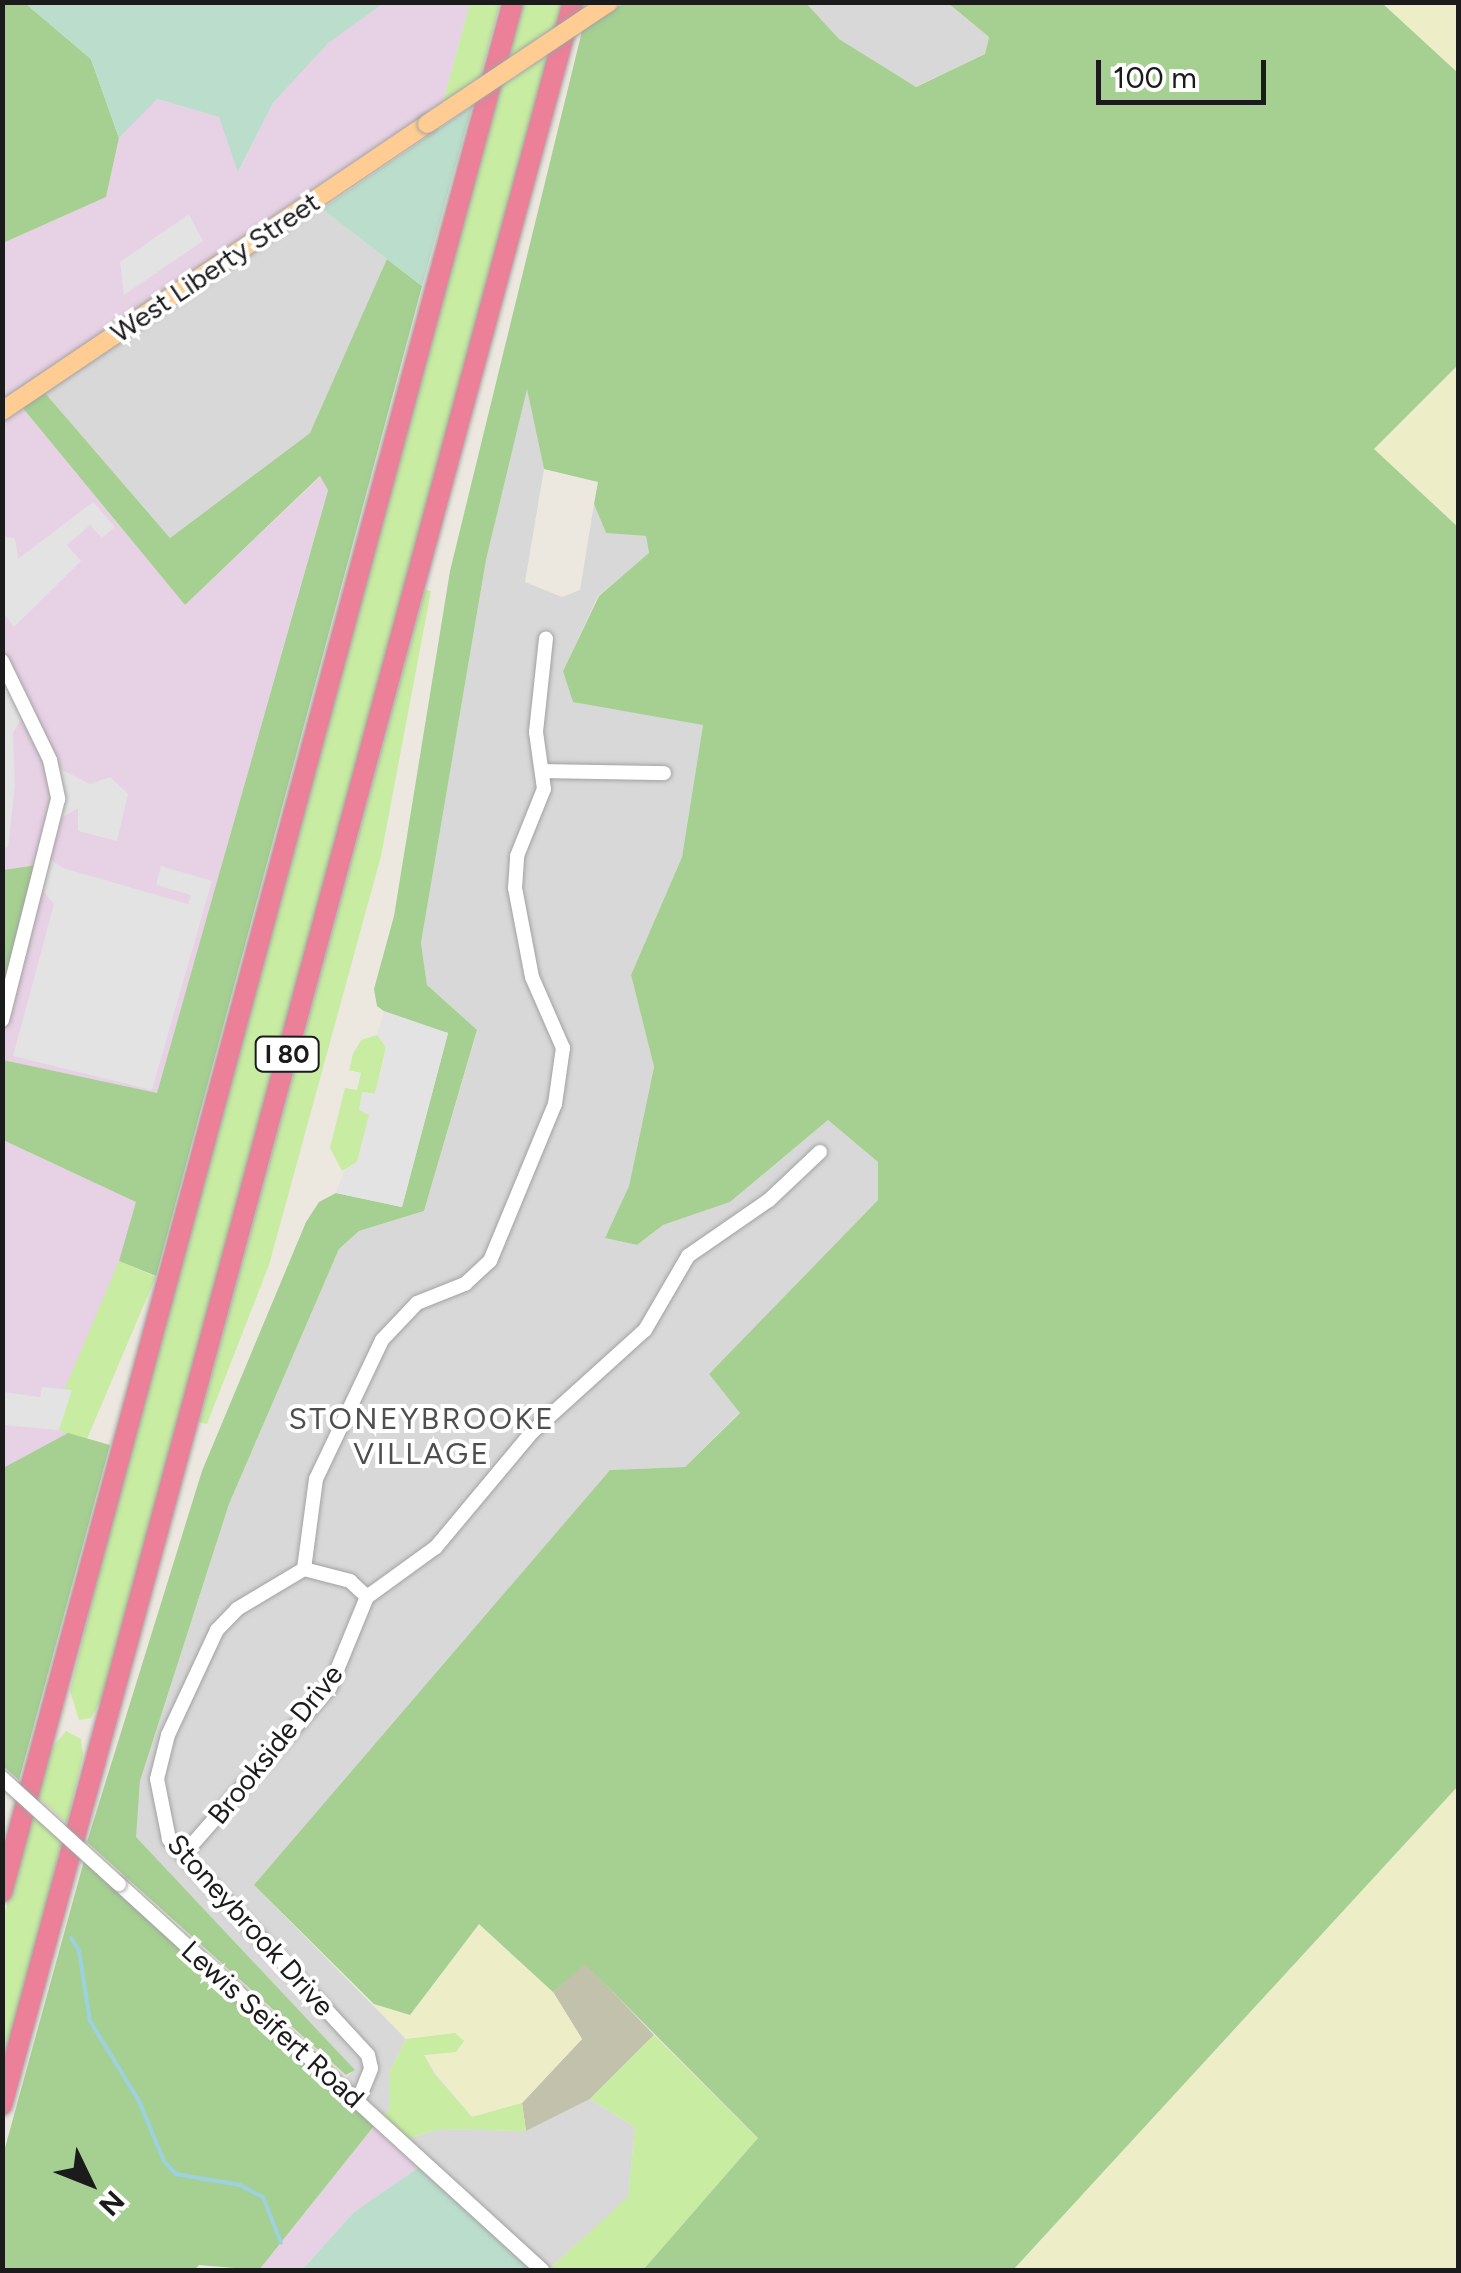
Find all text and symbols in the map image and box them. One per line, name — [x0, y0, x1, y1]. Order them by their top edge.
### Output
scale bar — [1101, 40, 1271, 102]
text: 100 m — [1113, 59, 1197, 96]
street label: West Liberty Street — [104, 185, 326, 349]
road number: I 80 — [254, 1034, 320, 1074]
district label: STONEYBROOKE VILLAGE — [288, 1401, 556, 1472]
street label: Brookside Drive — [200, 1657, 350, 1831]
street label: Stoneybrook Drive — [161, 1827, 341, 2023]
street label: Lewis Seifert Road — [175, 1933, 371, 2115]
north arrow — [40, 2133, 140, 2233]
text: N — [92, 2184, 132, 2223]

